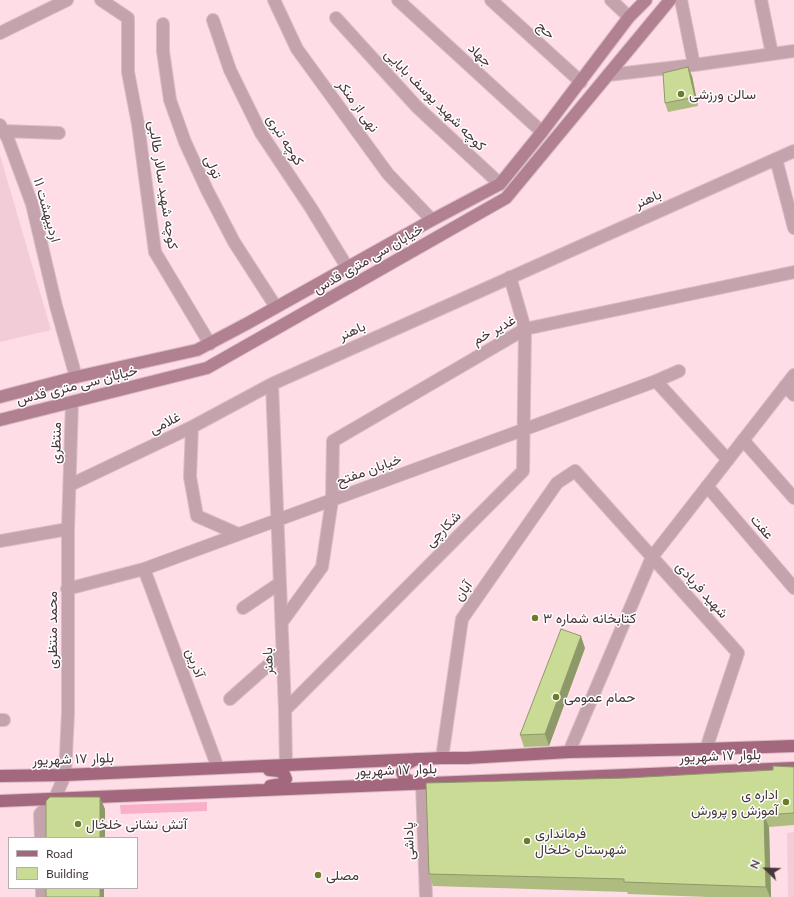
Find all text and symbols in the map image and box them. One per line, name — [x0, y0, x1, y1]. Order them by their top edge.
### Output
street label: حج — [533, 17, 559, 43]
street label: جهاد — [465, 40, 495, 70]
street label: کوچه شهید یوسف بابایی — [381, 46, 489, 154]
street label: نهی از منکر — [333, 77, 383, 135]
place label: سالن ورزشی — [689, 86, 756, 102]
marker: سالن ورزشی — [676, 89, 686, 99]
street label: کوچه تبری — [263, 111, 307, 169]
street label: کوچه شهید سالار طالبی — [145, 120, 181, 250]
street label: تولی — [201, 153, 225, 181]
street label: ۱۱ اردیبهشت — [30, 176, 64, 244]
street label: باهنر — [632, 186, 664, 212]
street label: خیابان سی متری قدس — [310, 221, 426, 297]
street label: غدیر خم — [469, 311, 519, 349]
street label: باهنر — [336, 318, 368, 344]
street label: خیابان سی متری قدس — [15, 362, 139, 408]
street label: غلامی — [147, 408, 183, 438]
street label: منتظری — [47, 422, 65, 464]
street label: خیابان مفتح — [334, 450, 404, 490]
street label: شکارچی — [421, 507, 465, 551]
street label: عفت — [747, 511, 777, 543]
street label: شهید فریادی — [672, 558, 732, 622]
street label: آبان — [450, 578, 476, 604]
street label: محمد منتظری — [44, 591, 60, 669]
place label: کتابخانه شماره ۳ — [543, 610, 636, 626]
marker: کتابخانه شماره ۳ — [530, 613, 540, 623]
street label: آذرین — [182, 646, 208, 680]
street label: باهنر — [259, 647, 277, 675]
place label: حمام عمومی — [564, 689, 635, 705]
marker: حمام عمومی — [551, 692, 561, 702]
street label: بلوار ١٧ شهریور — [679, 746, 761, 766]
street label: بلوار ١٧ شهریور — [32, 749, 114, 769]
street label: بلوار ١٧ شهریور — [355, 760, 437, 780]
place label: اداره ی آموزش و پرورش — [691, 786, 778, 818]
marker: اداره ی آموزش و پرورش — [781, 797, 791, 807]
place label: آتش نشانی خلخال — [86, 816, 187, 832]
marker: آتش نشانی خلخال — [73, 819, 83, 829]
street label: پاداشی — [400, 822, 418, 860]
place label: فرمانداری شهرستان خلخال — [535, 825, 626, 858]
marker: فرمانداری شهرستان خلخال — [522, 836, 532, 846]
legend — [8, 837, 138, 889]
text: Road — [46, 846, 73, 861]
north arrow — [746, 849, 786, 889]
text: N — [747, 858, 762, 871]
text: Building — [46, 866, 89, 881]
place label: مصلی — [326, 867, 359, 883]
marker: مصلی — [313, 870, 323, 880]

